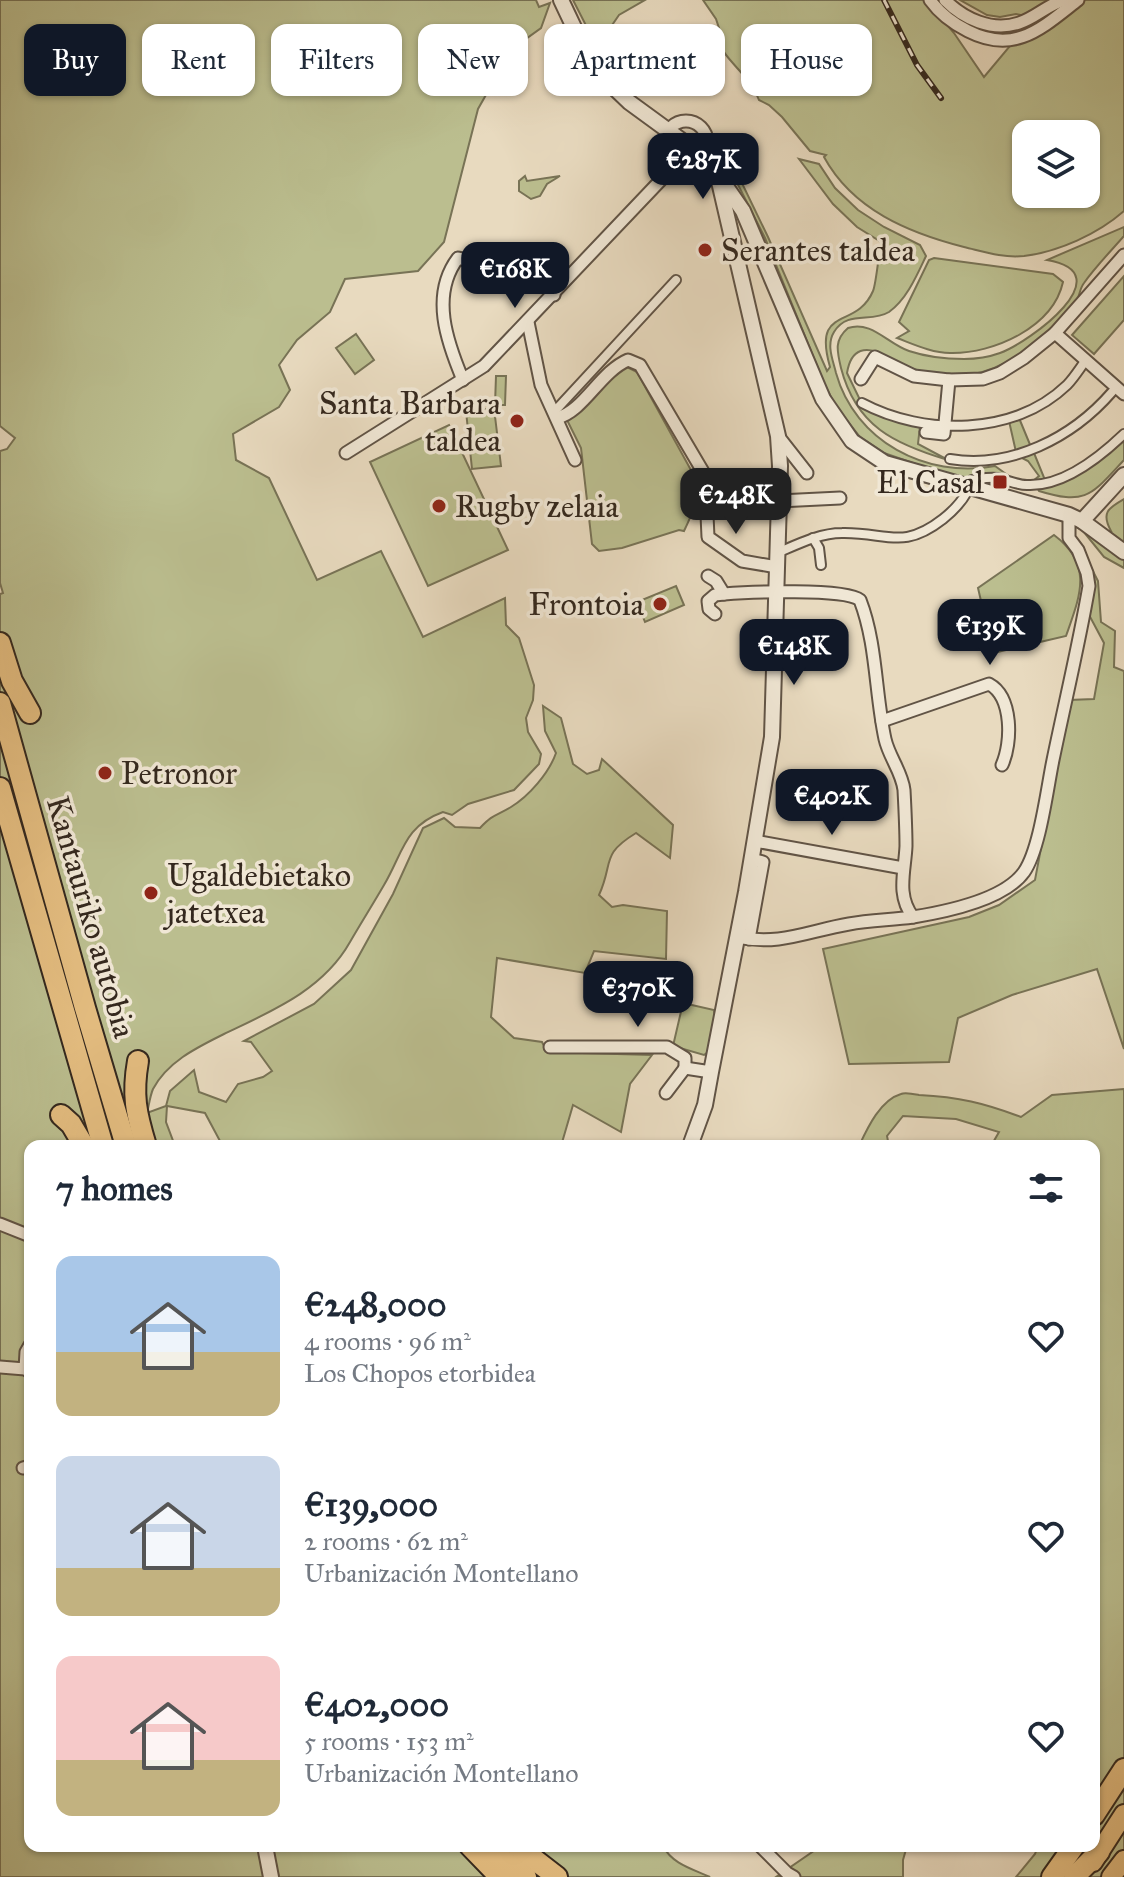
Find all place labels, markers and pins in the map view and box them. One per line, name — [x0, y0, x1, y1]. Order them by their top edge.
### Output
pin: €287K — [647, 133, 759, 201]
place label: Serantes taldea — [721, 231, 915, 270]
marker: Serantes taldea — [696, 241, 714, 259]
pin: €168K — [459, 242, 571, 310]
place label: Santa Barbara taldea — [319, 384, 501, 460]
marker: Santa Barbara taldea — [508, 412, 526, 430]
place label: El Casal — [876, 463, 984, 502]
pin: €248K — [680, 468, 792, 536]
marker: El Casal — [991, 473, 1009, 491]
place label: Rugby zelaia — [455, 487, 619, 526]
marker: Rugby zelaia — [430, 497, 448, 515]
place label: Frontoia — [528, 585, 644, 624]
marker: Frontoia — [651, 595, 669, 613]
pin: €139K — [934, 599, 1046, 667]
pin: €148K — [738, 619, 850, 687]
place label: Petronor — [121, 754, 237, 793]
marker: Petronor — [96, 764, 114, 782]
pin: €402K — [776, 769, 888, 837]
place label: Ugaldebietako jatetxea — [162, 856, 351, 932]
marker: Ugaldebietako jatetxea — [142, 884, 160, 902]
pin: €370K — [582, 961, 694, 1029]

